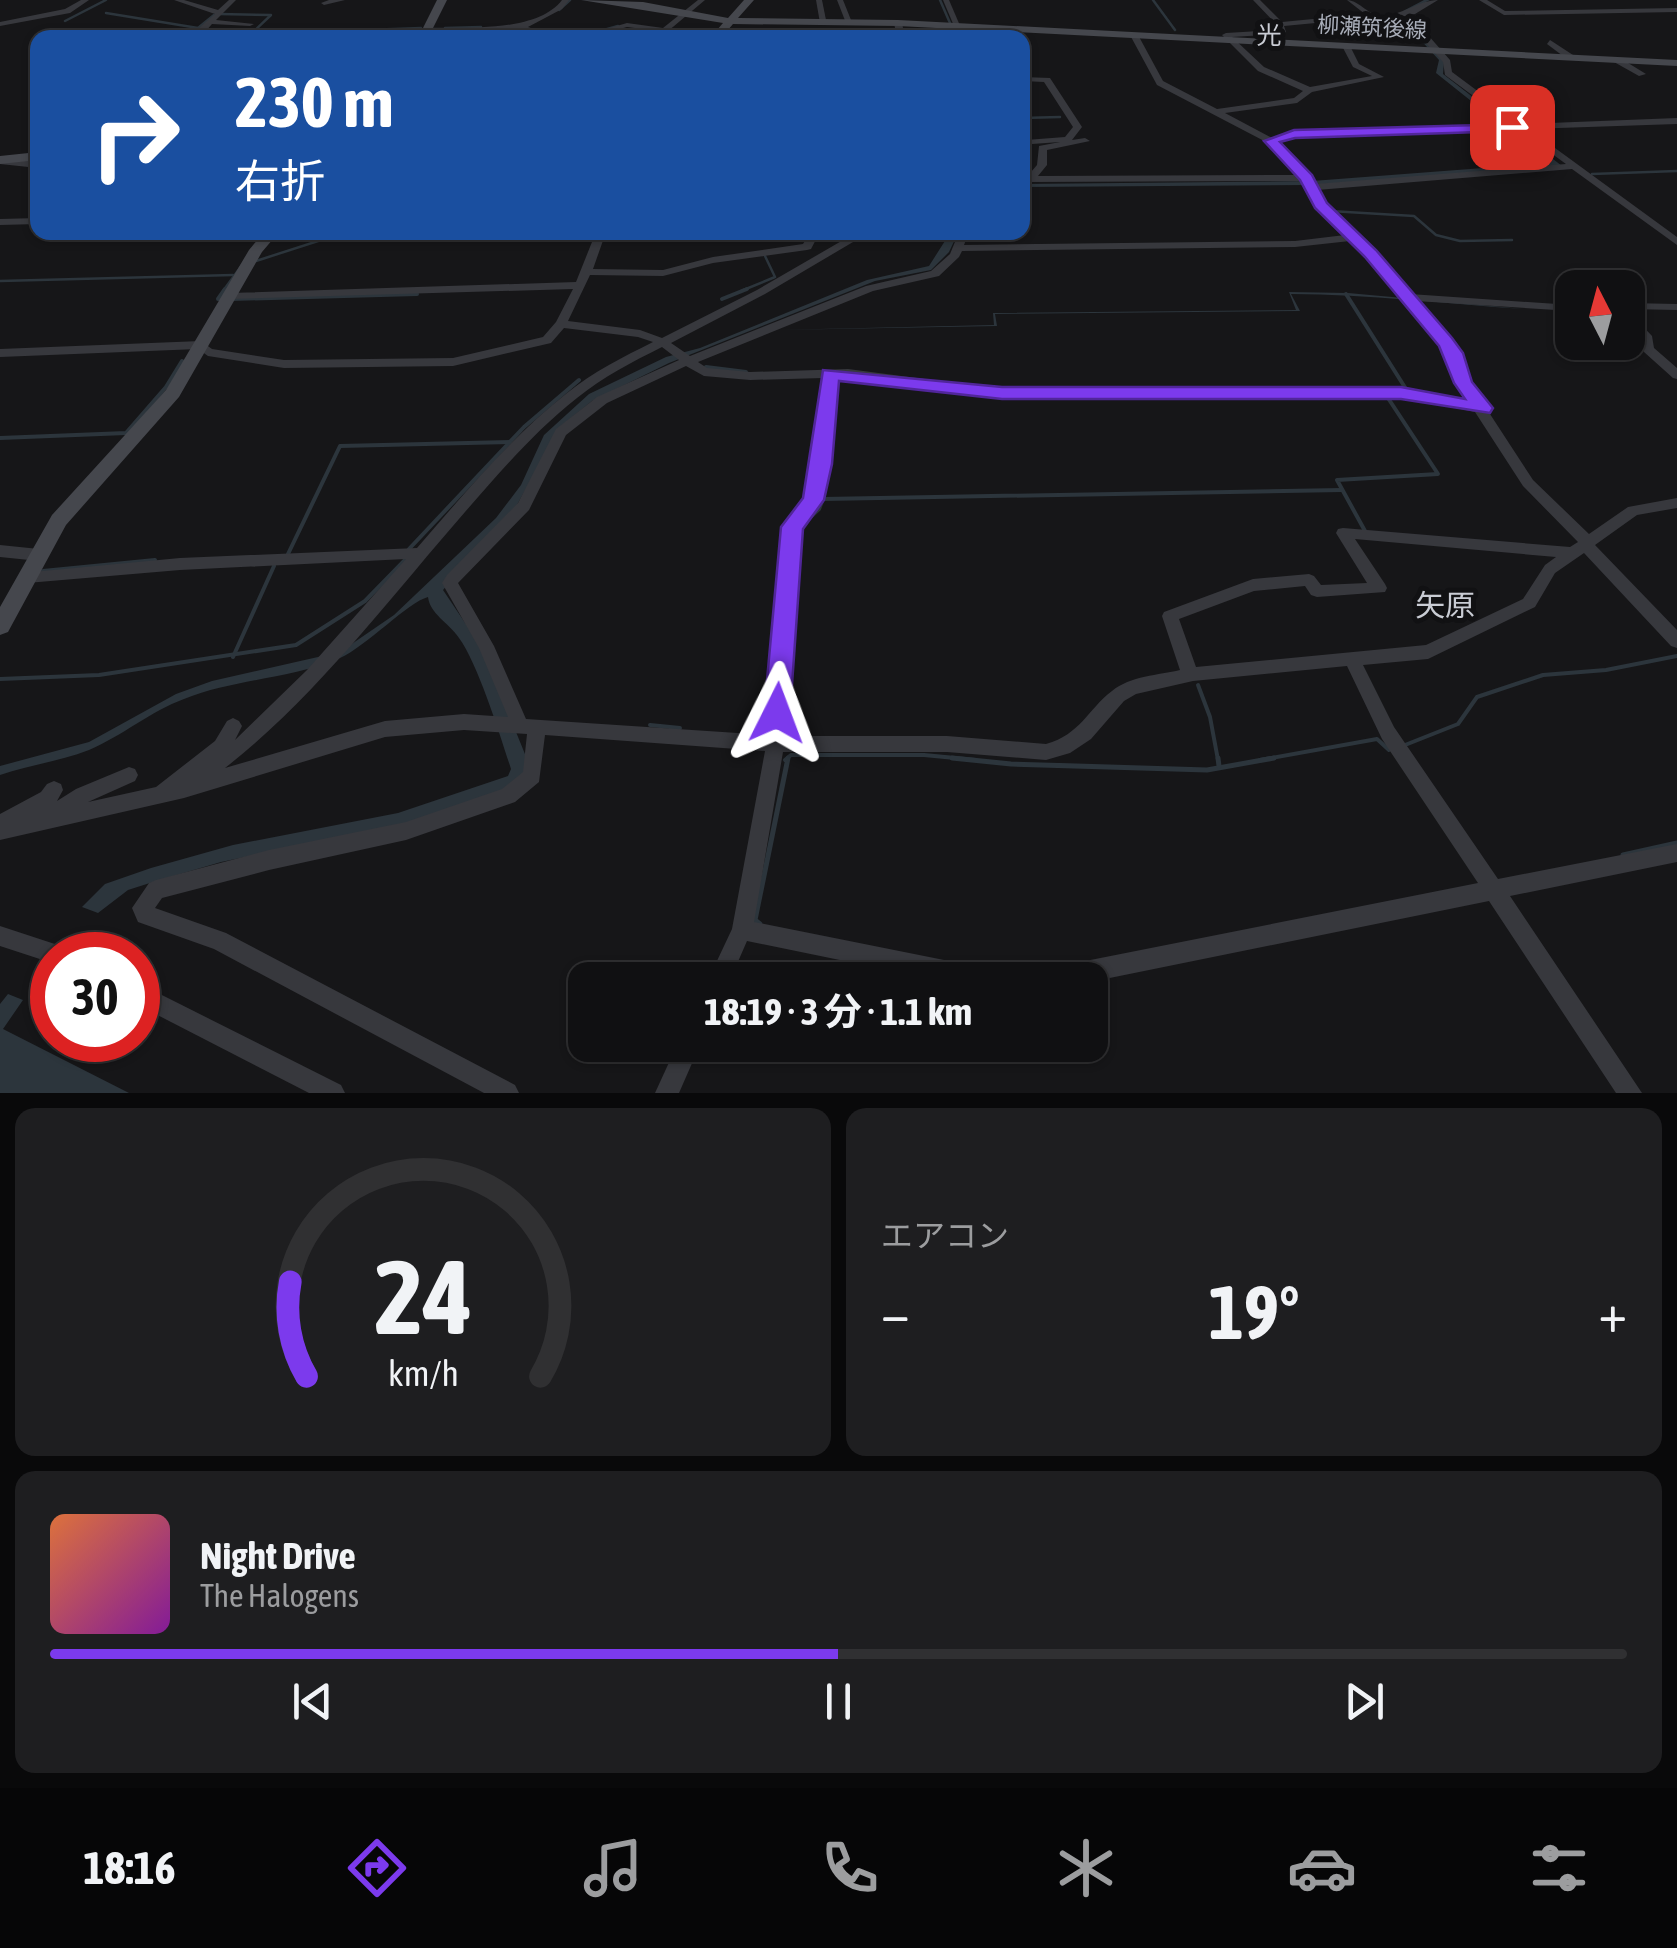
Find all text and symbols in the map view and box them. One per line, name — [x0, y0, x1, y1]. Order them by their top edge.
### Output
street label: 柳瀬筑後線 — [1316, 11, 1428, 43]
district label: 光 — [1256, 21, 1282, 49]
text: 230 m — [235, 62, 394, 142]
icon: right — [70, 70, 200, 200]
pin — [1470, 85, 1555, 170]
icon: arrive — [1485, 100, 1540, 155]
text: 右折 — [235, 155, 325, 207]
north arrow — [1555, 270, 1645, 360]
map controls — [1555, 270, 1645, 360]
district label: 矢原 — [1415, 588, 1475, 622]
position arrow — [725, 661, 829, 765]
speed limit sign: 30 — [30, 932, 160, 1062]
text: 18:19 · 3 分 · 1.1 km — [704, 990, 972, 1033]
text: エアコン — [881, 1217, 1009, 1254]
text: 24 — [374, 1237, 472, 1356]
text: 19° — [1208, 1269, 1300, 1355]
text: − — [881, 1281, 910, 1344]
text: + — [1598, 1281, 1627, 1344]
text: km/h — [388, 1353, 458, 1394]
text: Night Drive — [200, 1534, 356, 1577]
text: The Halogens — [200, 1577, 359, 1614]
icon: previous — [285, 1674, 340, 1729]
icon: pause — [811, 1674, 866, 1729]
icon: next — [1337, 1674, 1392, 1729]
icon: directions — [342, 1833, 412, 1903]
icon: music — [578, 1833, 648, 1903]
icon: phone — [815, 1833, 885, 1903]
icon: climate — [1051, 1833, 1121, 1903]
icon: car — [1287, 1833, 1357, 1903]
icon: filters — [1524, 1833, 1594, 1903]
text: 18:16 — [83, 1842, 176, 1894]

